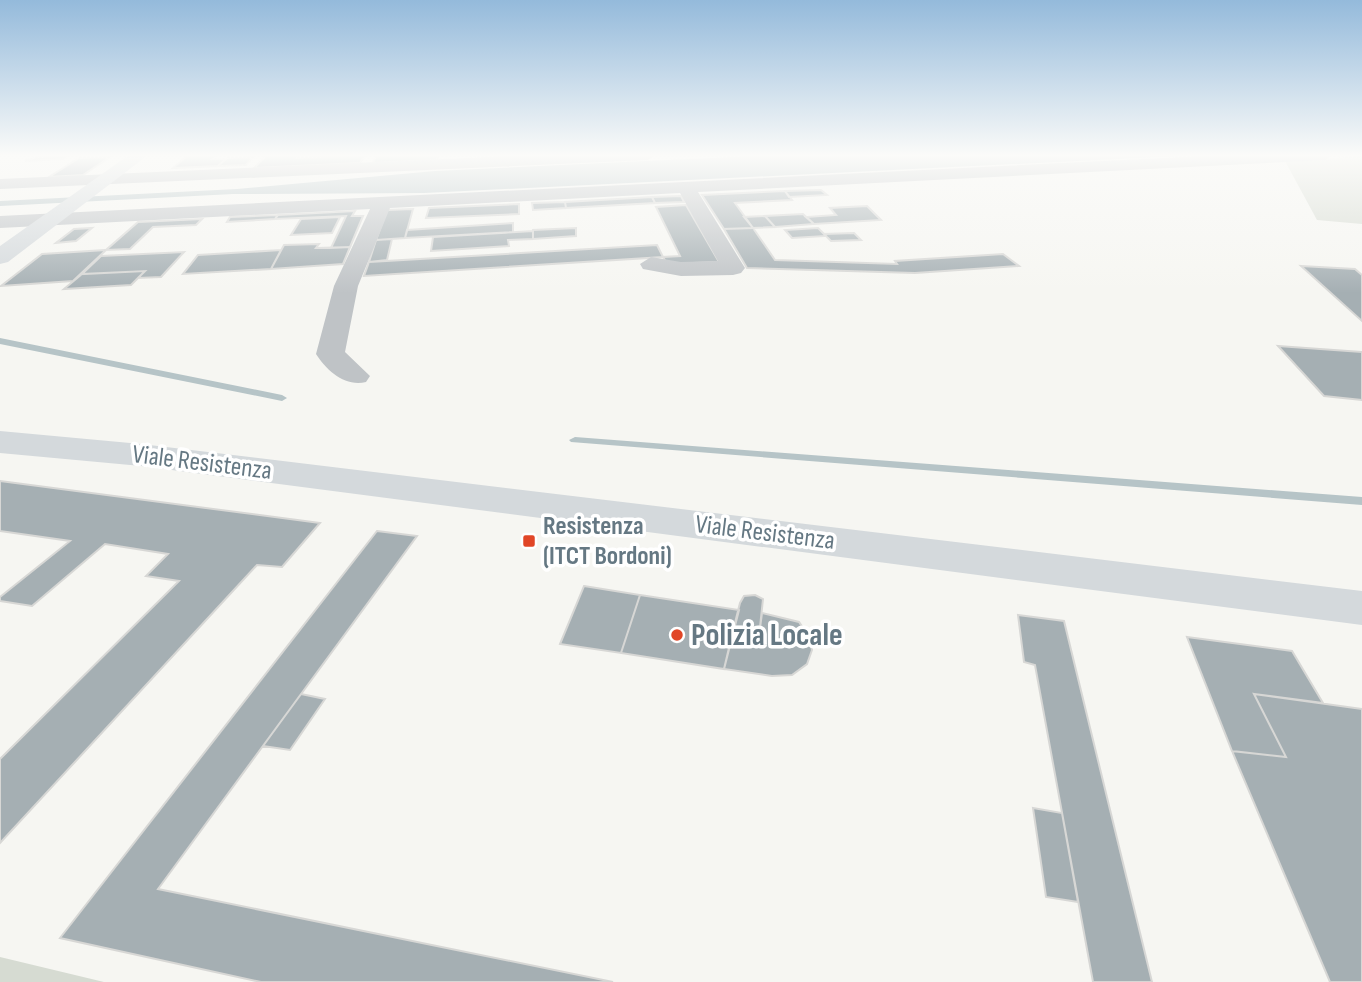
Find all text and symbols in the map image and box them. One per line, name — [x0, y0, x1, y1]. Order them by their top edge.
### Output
street label: Viale Resistenza — [130, 439, 274, 487]
street label: Viale Resistenza — [693, 509, 837, 557]
place label: Resistenza (ITCT Bordoni) — [543, 511, 672, 572]
marker: Resistenza (ITCT Bordoni) — [521, 533, 537, 549]
place label: Polizia Locale — [691, 616, 843, 655]
marker: Polizia Locale — [669, 627, 685, 643]

